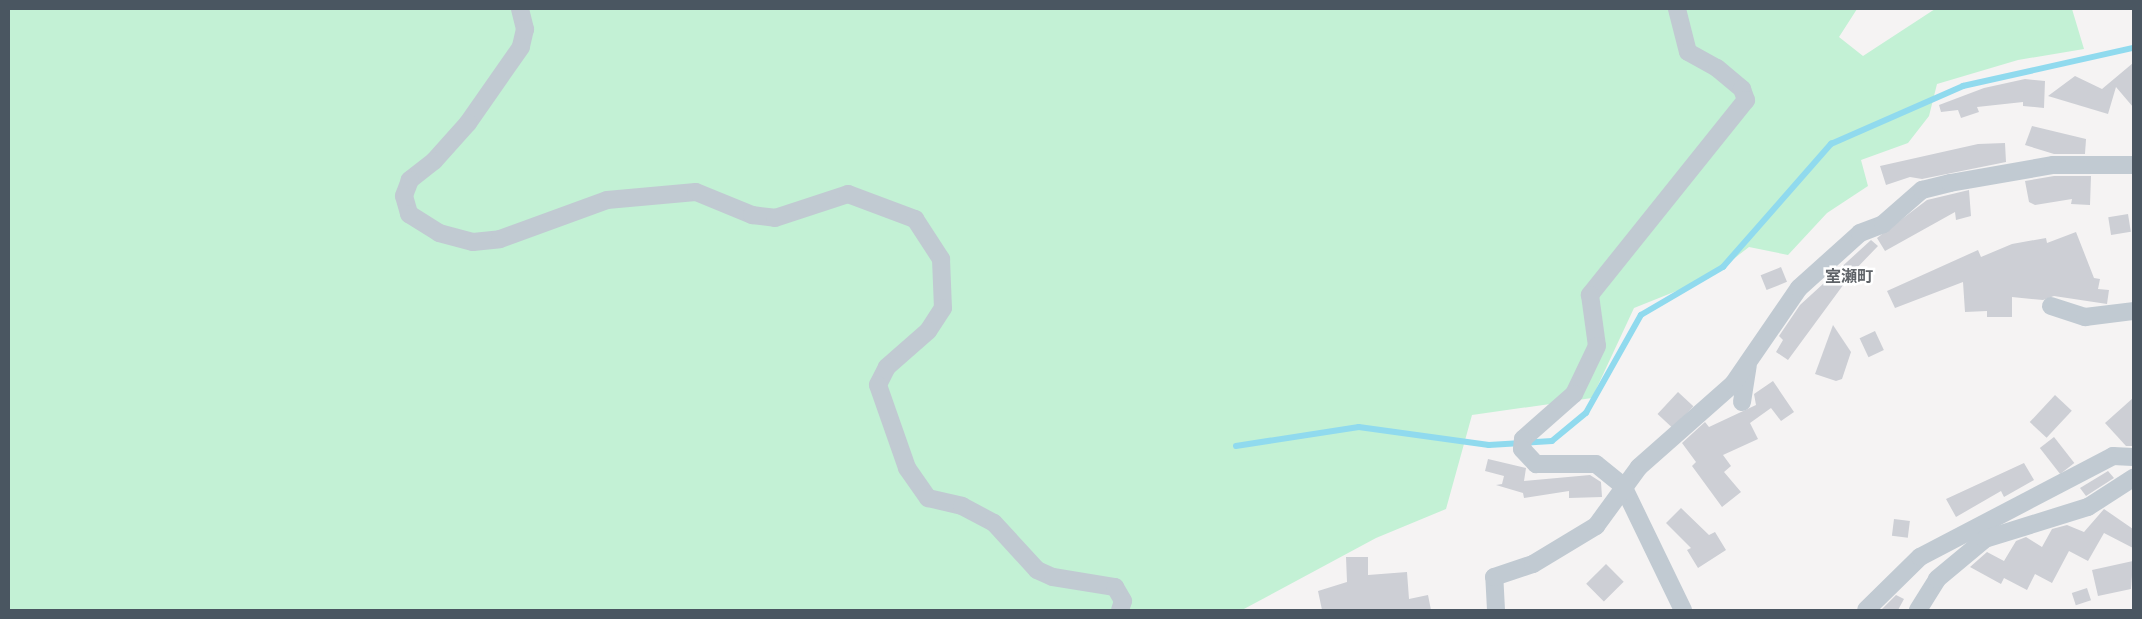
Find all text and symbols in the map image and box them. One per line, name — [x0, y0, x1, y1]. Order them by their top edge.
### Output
district label: 室瀬町 — [1825, 267, 1873, 287]

